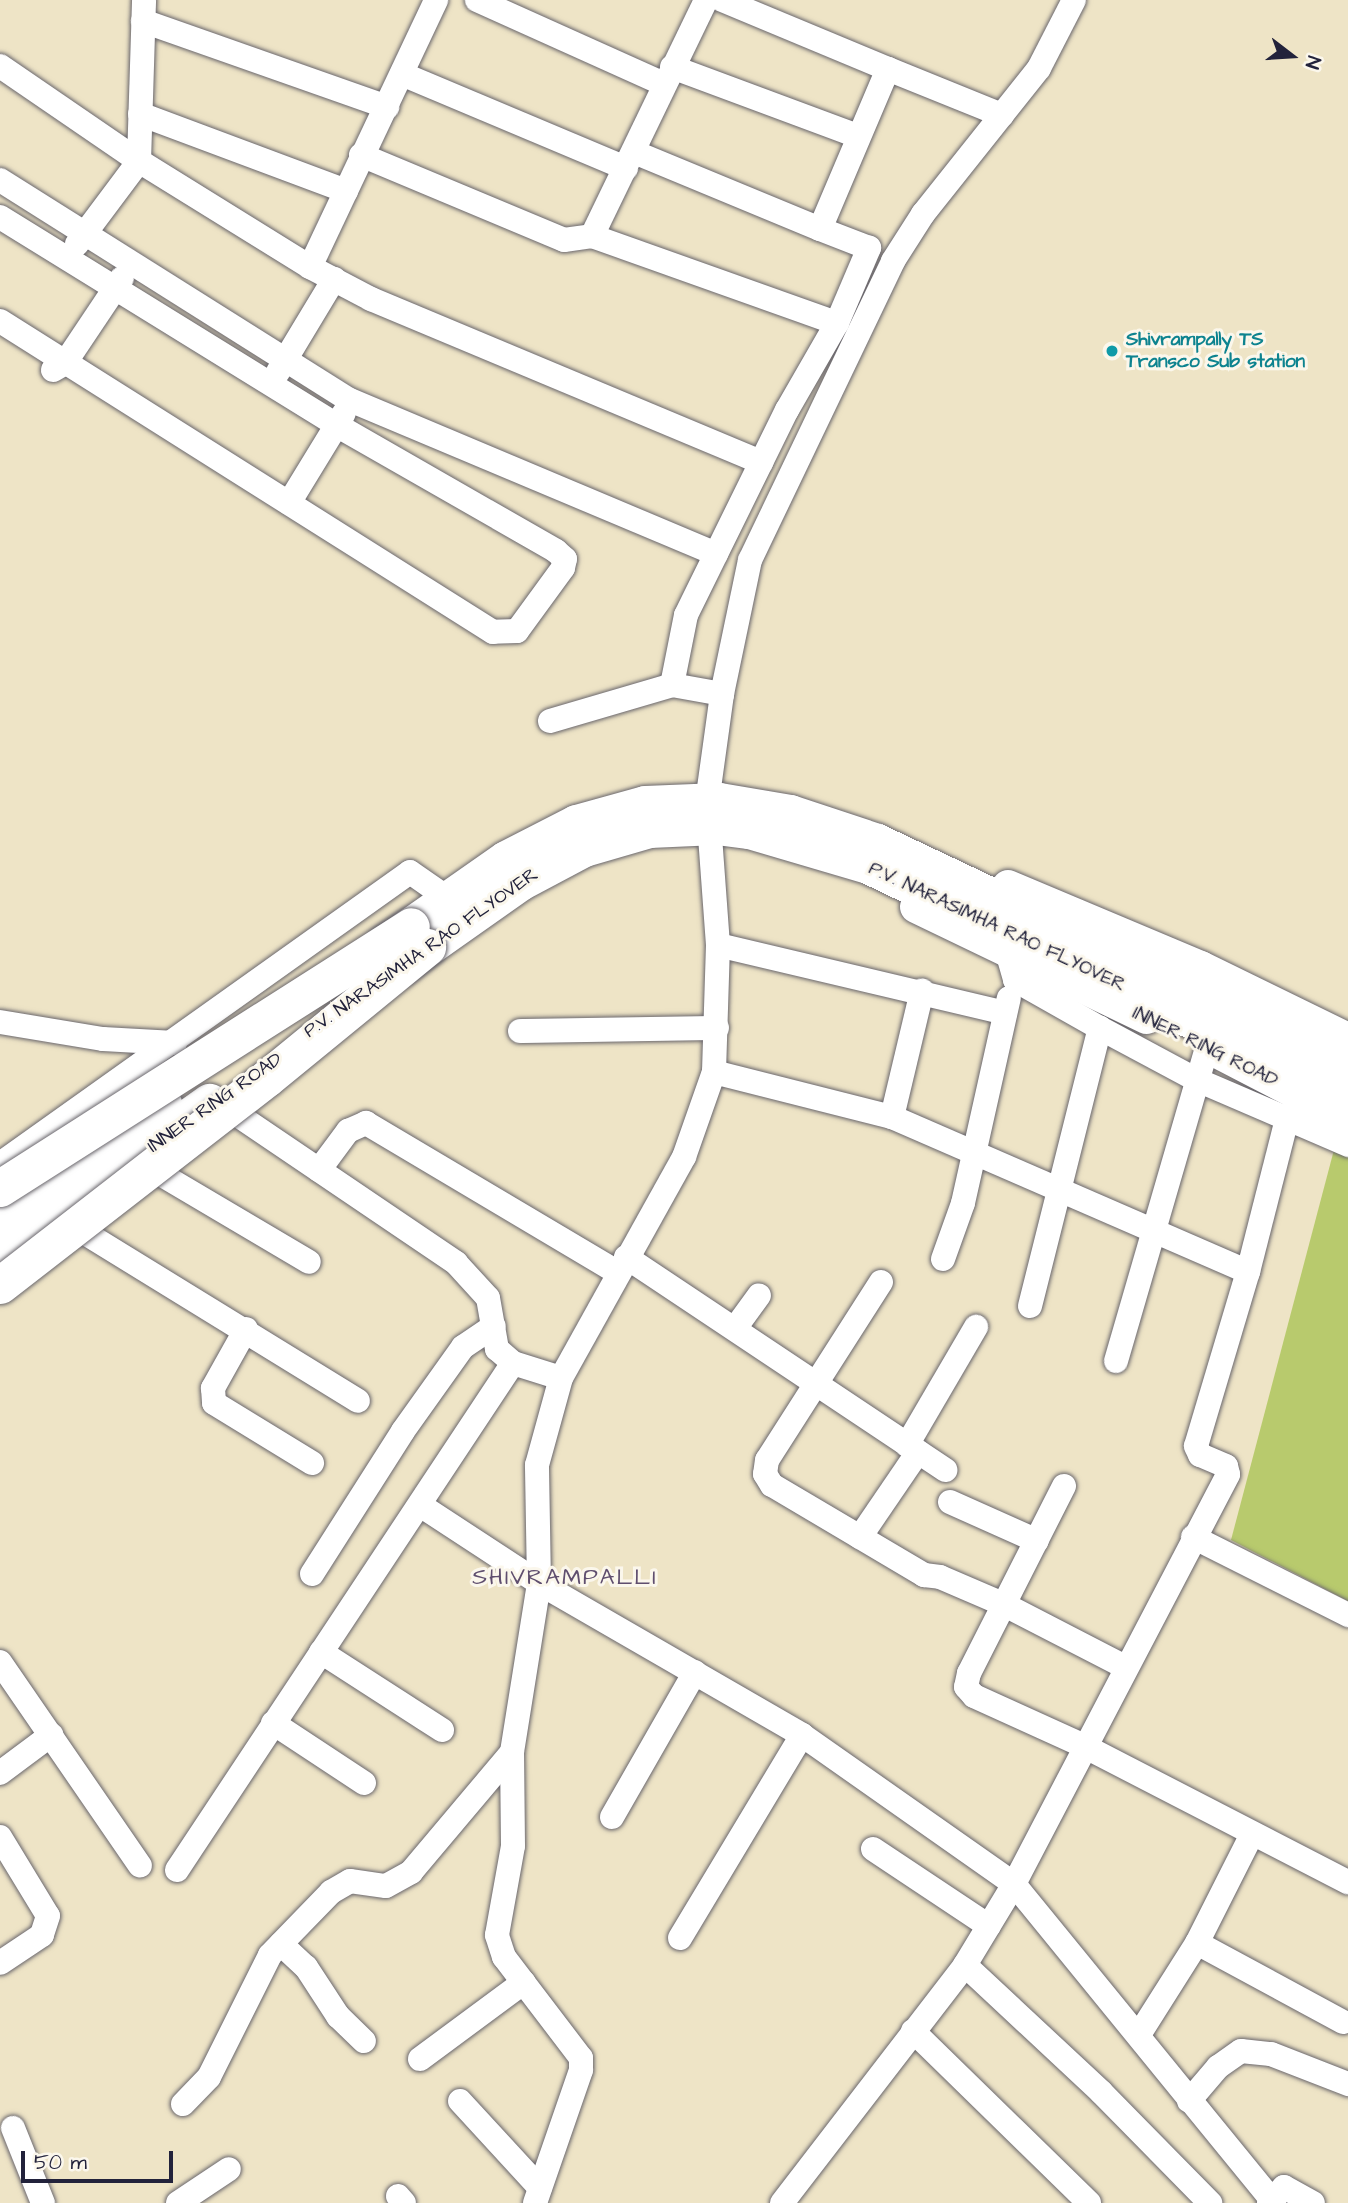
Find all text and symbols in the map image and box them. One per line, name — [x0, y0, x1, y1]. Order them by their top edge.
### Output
north arrow — [1257, 21, 1327, 91]
text: N — [1298, 53, 1327, 72]
place label: Shivrampally TS Transco Sub station — [1126, 329, 1305, 373]
marker: Shivrampally TS Transco Sub station — [1104, 343, 1120, 359]
street label: P.V. NARASIMHA RAO FLYOVER — [865, 857, 1129, 997]
street label: P.V. NARASIMHA RAO FLYOVER — [299, 863, 543, 1043]
street label: INNER RING ROAD — [1129, 1002, 1281, 1092]
street label: INNER RING ROAD — [143, 1048, 287, 1158]
district label: SHIVRAMPALLI — [474, 1563, 656, 1591]
scale bar — [24, 2136, 177, 2180]
text: 50 m — [34, 2148, 87, 2177]

